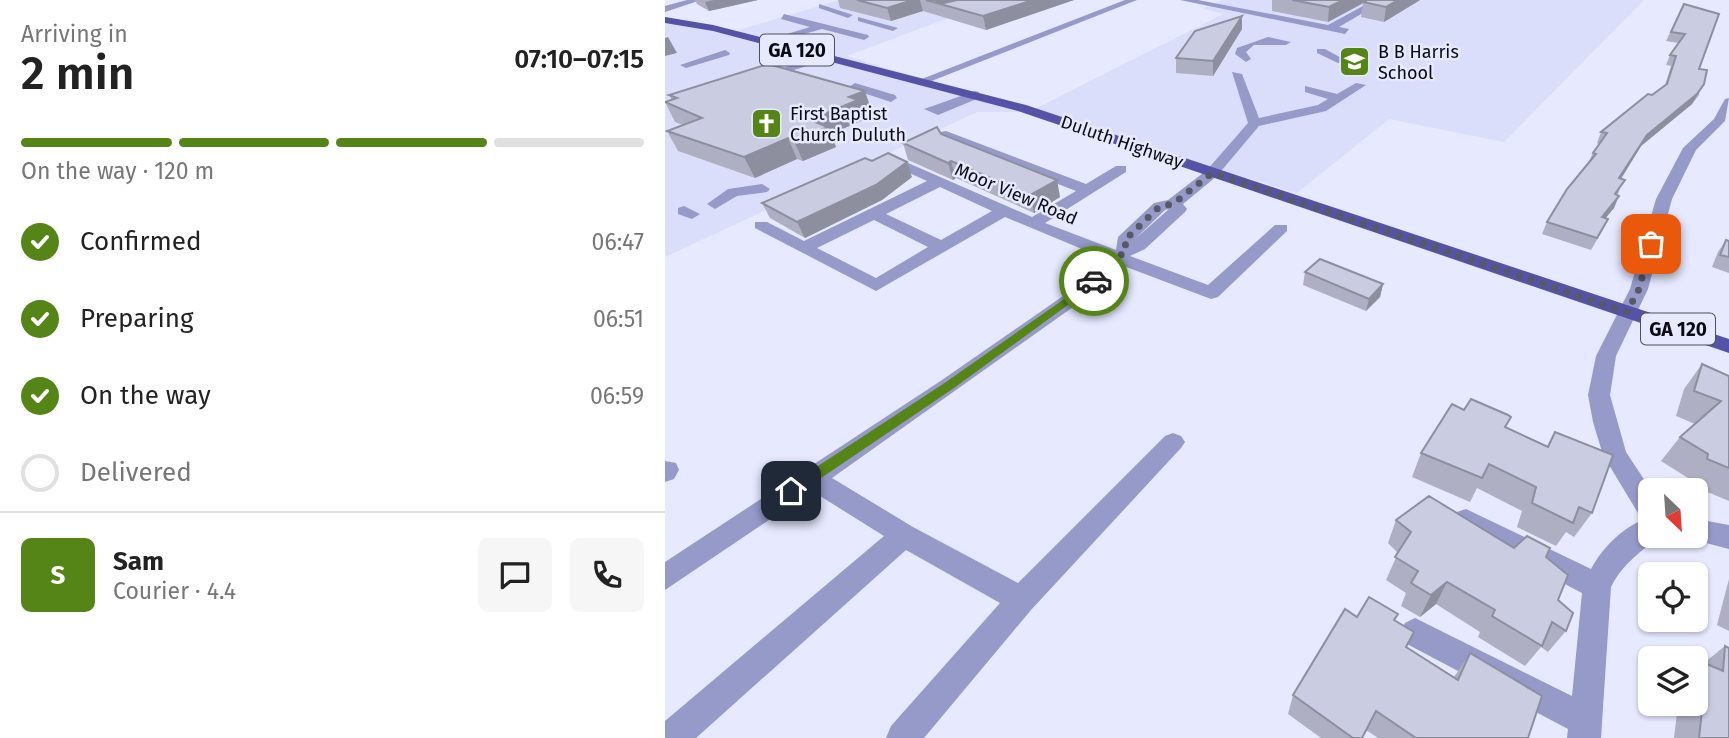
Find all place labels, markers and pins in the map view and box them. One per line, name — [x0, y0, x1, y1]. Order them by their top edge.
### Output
place label: B B Harris School — [1378, 41, 1459, 84]
school or university icon: B B Harris School — [1338, 45, 1372, 79]
place label: First Baptist Church Duluth — [790, 103, 906, 146]
church icon: First Baptist Church Duluth — [750, 107, 784, 141]
pin — [1621, 214, 1681, 274]
pin — [761, 461, 821, 521]

